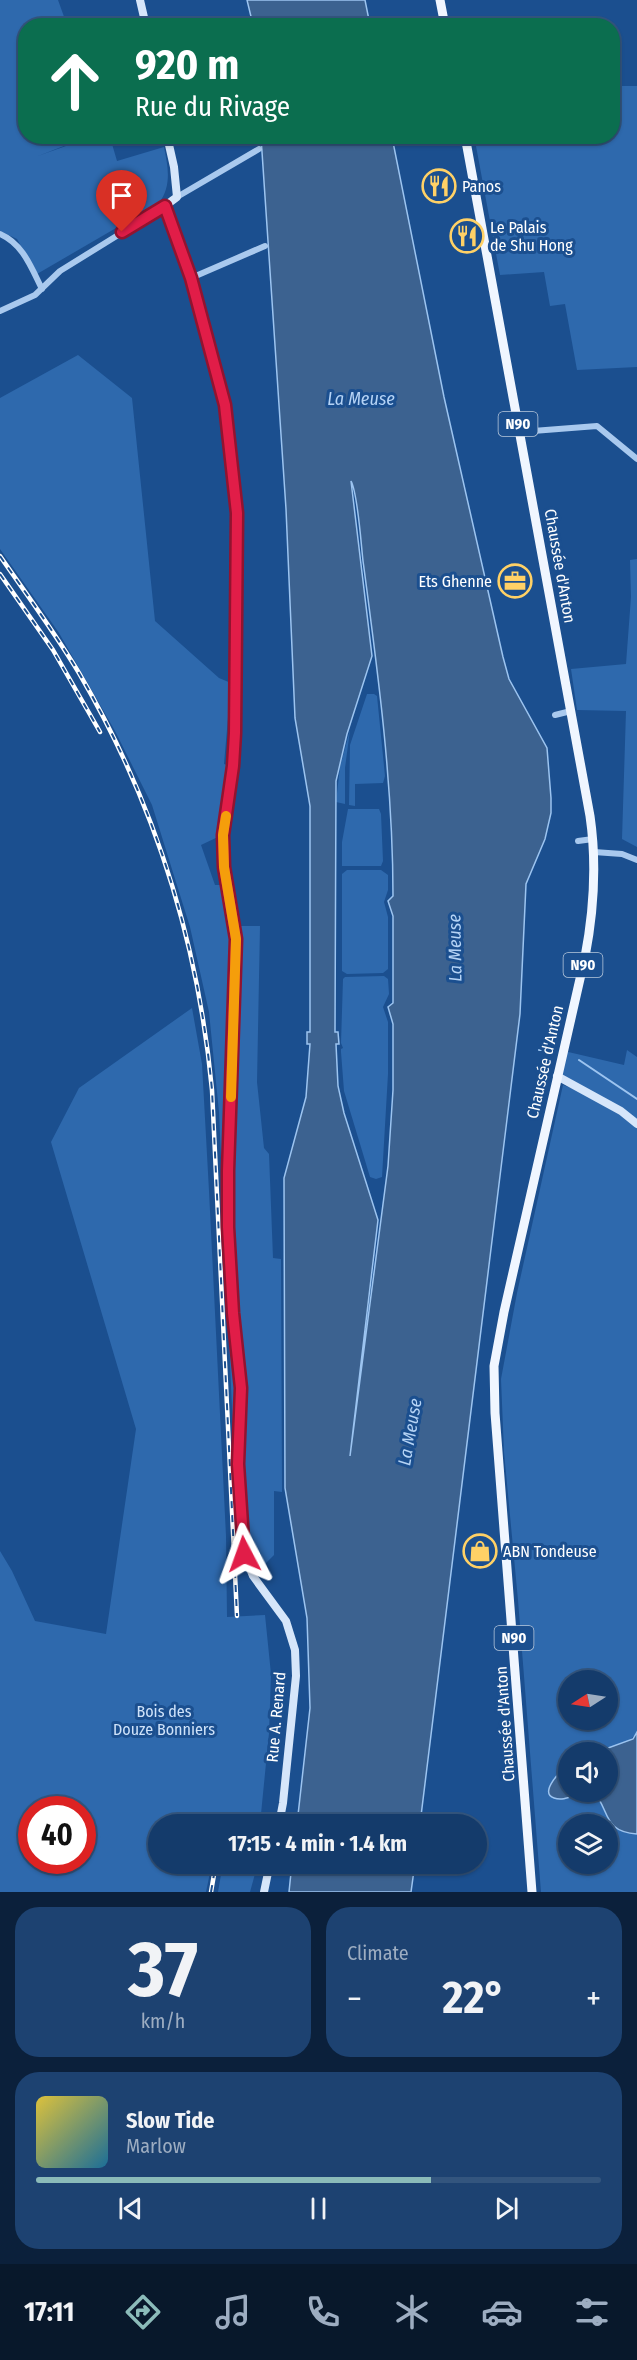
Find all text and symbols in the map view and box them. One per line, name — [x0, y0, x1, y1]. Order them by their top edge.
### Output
text: 920 m — [135, 40, 239, 90]
icon: ahead — [36, 42, 114, 120]
text: Rue du Rivage — [135, 91, 290, 123]
restaurant icon: Panos — [421, 168, 457, 204]
pin — [96, 170, 147, 232]
place label: Panos — [462, 177, 501, 196]
icon: arrive — [105, 179, 138, 212]
restaurant icon: Le Palais de Shu Hong — [449, 218, 485, 254]
place label: Le Palais de Shu Hong — [490, 218, 573, 255]
water label: La Meuse — [327, 388, 395, 410]
road number: N90 — [498, 412, 538, 436]
street label: Chaussée d'Anton — [541, 507, 579, 625]
office icon: Ets Ghenne — [497, 563, 533, 599]
place label: Ets Ghenne — [419, 572, 492, 591]
water label: La Meuse — [443, 913, 467, 982]
road number: N90 — [564, 953, 602, 977]
street label: Chaussée d'Anton — [523, 1003, 567, 1121]
water label: La Meuse — [393, 1396, 427, 1467]
position arrow — [212, 1522, 276, 1586]
shop icon: ABN Tondeuse — [462, 1533, 498, 1569]
place label: ABN Tondeuse — [503, 1542, 597, 1561]
road number: N90 — [494, 1626, 534, 1650]
street label: Chaussée d'Anton — [491, 1666, 519, 1782]
north arrow — [558, 1670, 618, 1730]
map controls — [558, 1670, 618, 1874]
street label: Rue A. Renard — [263, 1671, 289, 1763]
park label: Bois des Douze Bonniers — [113, 1702, 215, 1739]
button: sound — [558, 1742, 618, 1802]
speed limit sign: 40 — [18, 1796, 96, 1874]
button: layers — [558, 1814, 618, 1874]
text: 17:15 · 4 min · 1.4 km — [228, 1830, 407, 1857]
text: 37 — [128, 1923, 198, 2017]
text: Climate — [347, 1941, 409, 1965]
text: 22° — [443, 1971, 505, 2025]
text: − — [347, 1979, 362, 2019]
text: + — [586, 1979, 601, 2019]
text: km/h — [141, 2009, 185, 2033]
text: Slow Tide — [126, 2107, 214, 2134]
text: Marlow — [126, 2134, 186, 2158]
icon: previous — [114, 2192, 147, 2225]
icon: pause — [302, 2192, 335, 2225]
icon: next — [490, 2192, 523, 2225]
icon: directions — [122, 2291, 164, 2333]
icon: music — [212, 2291, 254, 2333]
icon: phone — [302, 2291, 344, 2333]
icon: climate — [391, 2291, 433, 2333]
icon: car — [481, 2291, 523, 2333]
icon: filters — [571, 2291, 613, 2333]
text: 17:11 — [24, 2296, 74, 2328]

